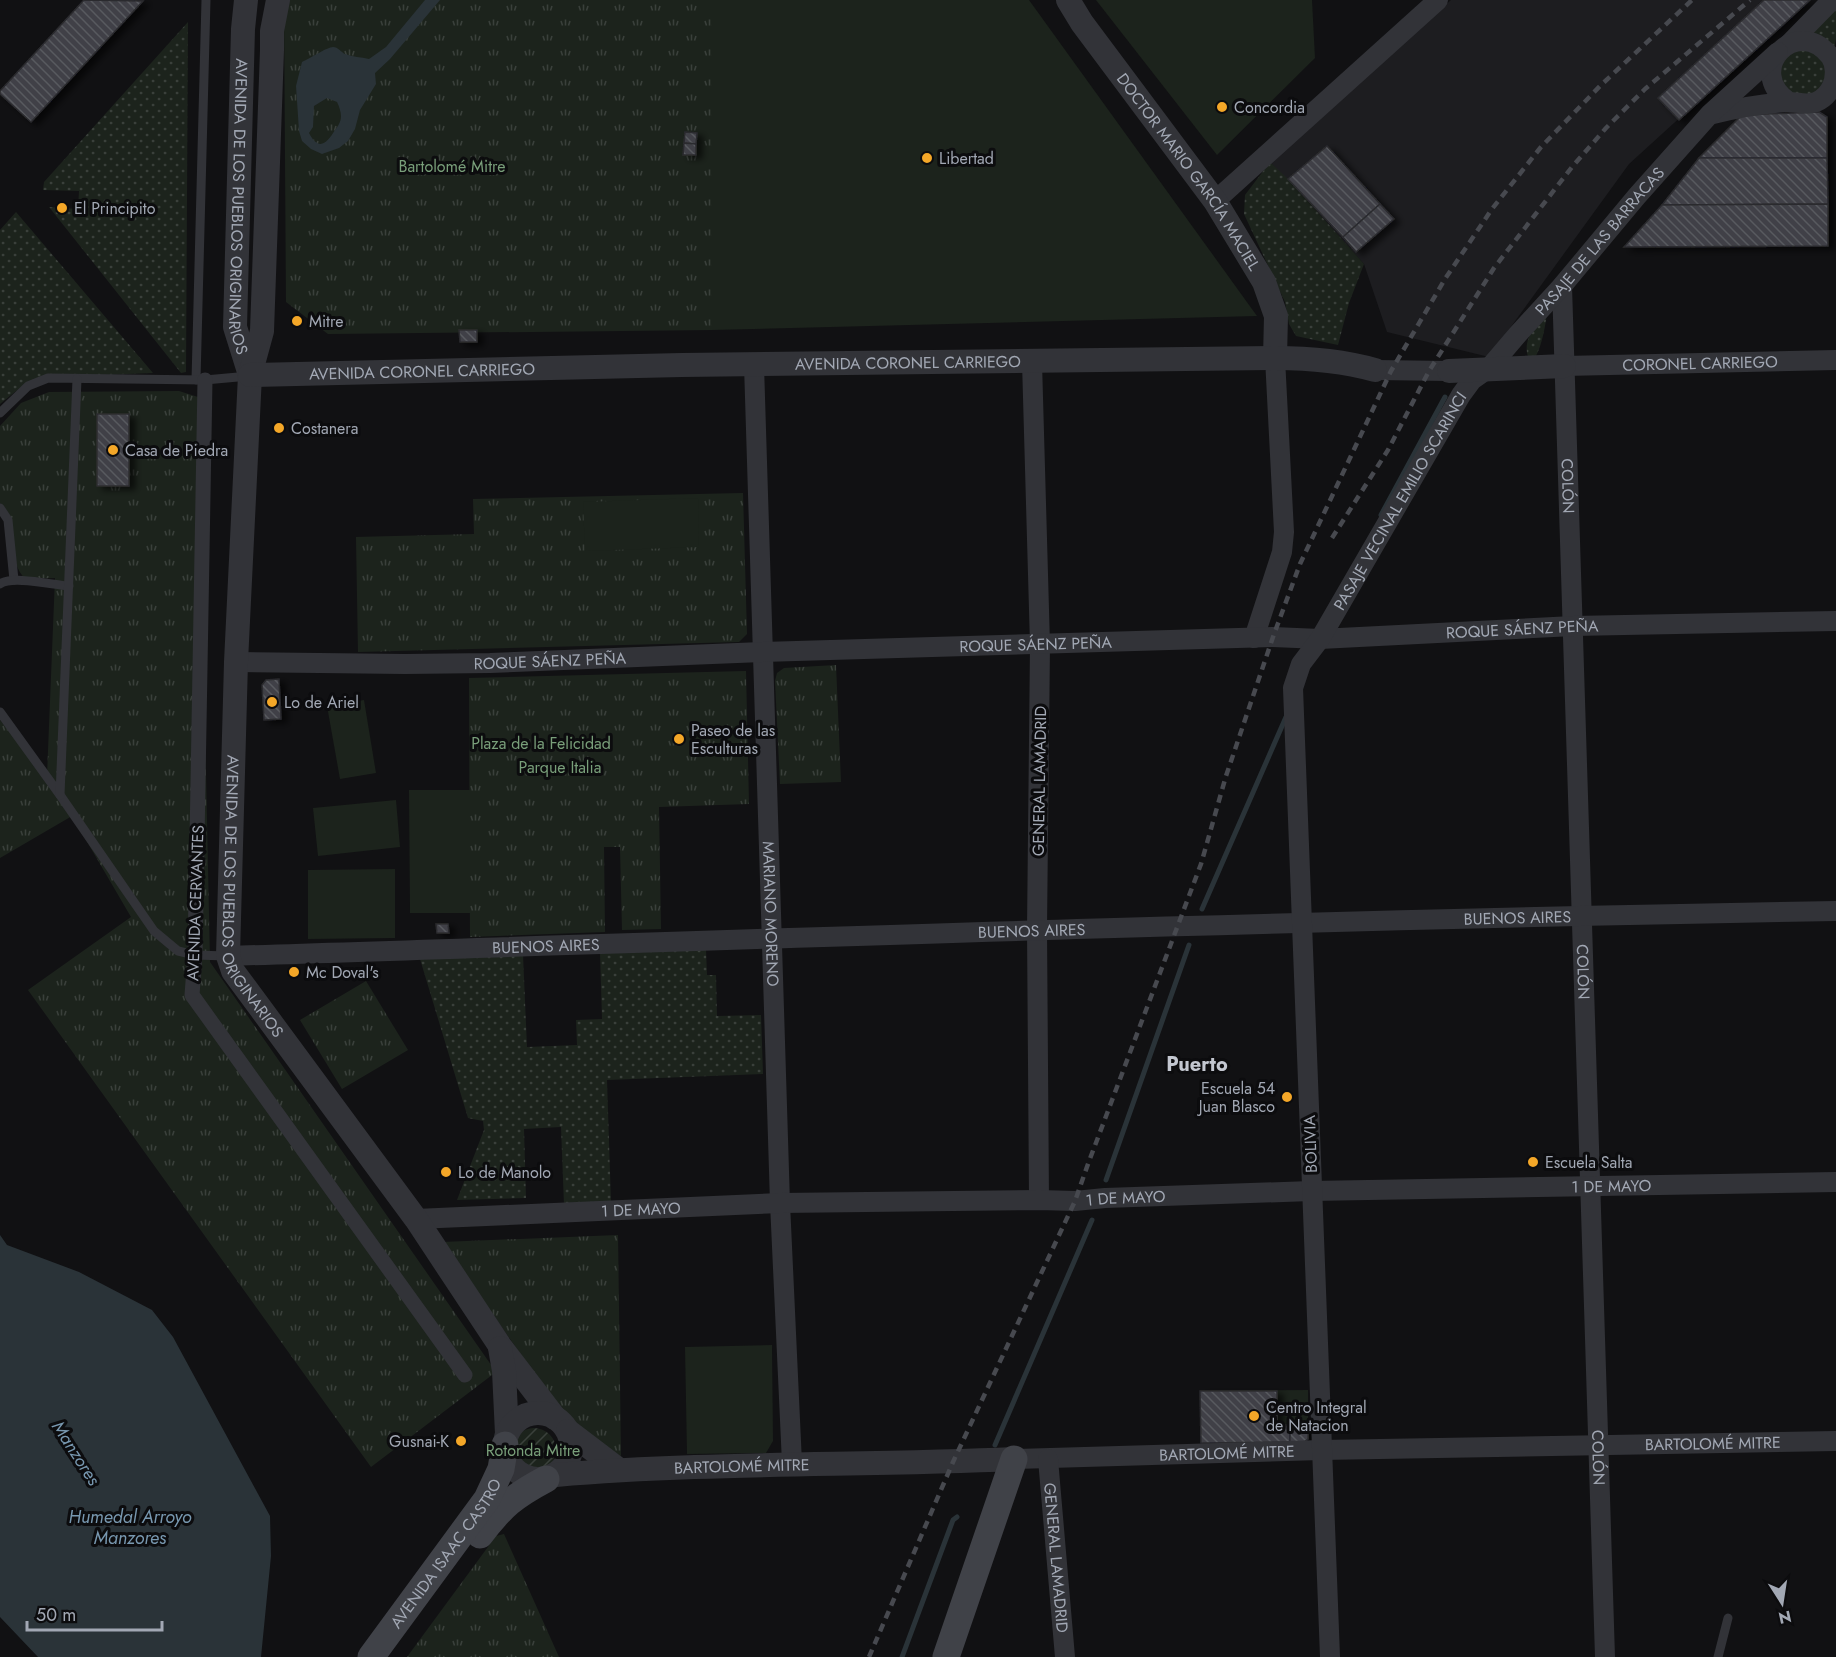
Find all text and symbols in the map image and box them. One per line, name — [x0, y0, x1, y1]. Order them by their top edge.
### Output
street label: AVENIDA DE LOS PUEBLOS ORIGINARIOS — [223, 58, 254, 358]
street label: DOCTOR MARIO GARCÍA MACIEL — [1111, 68, 1266, 276]
place label: Concordia — [1234, 96, 1305, 119]
marker: Concordia — [1215, 100, 1229, 114]
place label: Libertad — [939, 147, 994, 170]
marker: Libertad — [920, 151, 934, 165]
park label: Bartolomé Mitre — [398, 155, 506, 178]
street label: PASAJE DE LAS BARRACAS — [1530, 162, 1670, 321]
place label: El Principito — [74, 197, 156, 220]
marker: El Principito — [55, 201, 69, 215]
place label: Mitre — [309, 310, 343, 333]
marker: Mitre — [290, 314, 304, 328]
street label: AVENIDA CORONEL CARRIEGO — [795, 350, 1021, 376]
street label: CORONEL CARRIEGO — [1622, 350, 1778, 377]
street label: AVENIDA CORONEL CARRIEGO — [309, 357, 535, 386]
street label: PASAJE VECINAL EMILIO SCARINCI — [1328, 387, 1472, 615]
place label: Costanera — [291, 417, 359, 440]
marker: Costanera — [272, 421, 286, 435]
place label: Casa de Piedra — [125, 439, 228, 462]
marker: Casa de Piedra — [106, 443, 120, 457]
street label: COLÓN — [1555, 458, 1580, 514]
street label: ROQUE SÁENZ PEÑA — [1445, 615, 1599, 645]
street label: ROQUE SÁENZ PEÑA — [959, 631, 1113, 658]
street label: ROQUE SÁENZ PEÑA — [474, 646, 627, 675]
place label: Lo de Ariel — [284, 691, 359, 714]
marker: Lo de Ariel — [265, 695, 279, 709]
street label: GENERAL LAMADRID — [1027, 706, 1052, 856]
place label: Paseo de las Esculturas — [691, 719, 775, 760]
park label: Plaza de la Felicidad — [471, 732, 611, 755]
marker: Paseo de las Esculturas — [672, 732, 686, 746]
street label: AVENIDA DE LOS PUEBLOS ORIGINARIOS — [215, 755, 289, 1042]
park label: Parque Italia — [519, 756, 601, 779]
street label: AVENIDA CERVANTES — [181, 824, 210, 981]
street label: MARIANO MORENO — [757, 841, 784, 987]
street label: BUENOS AIRES — [1463, 905, 1572, 931]
street label: BUENOS AIRES — [978, 918, 1086, 944]
street label: BUENOS AIRES — [492, 933, 600, 960]
street label: COLÓN — [1571, 944, 1595, 1000]
place label: Mc Doval's — [306, 961, 379, 984]
marker: Mc Doval's — [287, 965, 301, 979]
district label: Puerto — [1166, 1050, 1228, 1079]
place label: Escuela 54 Juan Blasco — [1197, 1077, 1275, 1118]
marker: Escuela 54 Juan Blasco — [1280, 1090, 1294, 1104]
street label: BOLIVIA — [1298, 1114, 1323, 1173]
place label: Escuela Salta — [1545, 1151, 1632, 1174]
marker: Escuela Salta — [1526, 1155, 1540, 1169]
place label: Lo de Manolo — [458, 1161, 551, 1184]
marker: Lo de Manolo — [439, 1165, 453, 1179]
street label: 1 DE MAYO — [1571, 1174, 1651, 1199]
street label: 1 DE MAYO — [1085, 1185, 1166, 1212]
street label: 1 DE MAYO — [600, 1196, 681, 1223]
place label: Centro Integral de Natacion — [1266, 1396, 1367, 1437]
marker: Centro Integral de Natacion — [1247, 1409, 1261, 1423]
water label: Manzores — [45, 1416, 107, 1491]
street label: COLÓN — [1586, 1429, 1611, 1485]
place label: Gusnai-K — [389, 1430, 449, 1453]
street label: BARTOLOMÉ MITRE — [1645, 1431, 1781, 1456]
marker: Gusnai-K — [454, 1434, 468, 1448]
park label: Rotonda Mitre — [486, 1439, 580, 1462]
street label: BARTOLOMÉ MITRE — [1159, 1440, 1295, 1467]
street label: BARTOLOMÉ MITRE — [674, 1453, 810, 1480]
street label: AVENIDA ISAAC CASTRO — [385, 1475, 507, 1633]
street label: GENERAL LAMADRID — [1038, 1482, 1074, 1634]
water label: Humedal Arroyo Manzores — [68, 1504, 192, 1551]
north arrow — [1752, 1573, 1812, 1633]
scale bar — [27, 1594, 162, 1632]
text: 50 m — [36, 1602, 76, 1628]
text: N — [1776, 1605, 1794, 1630]

